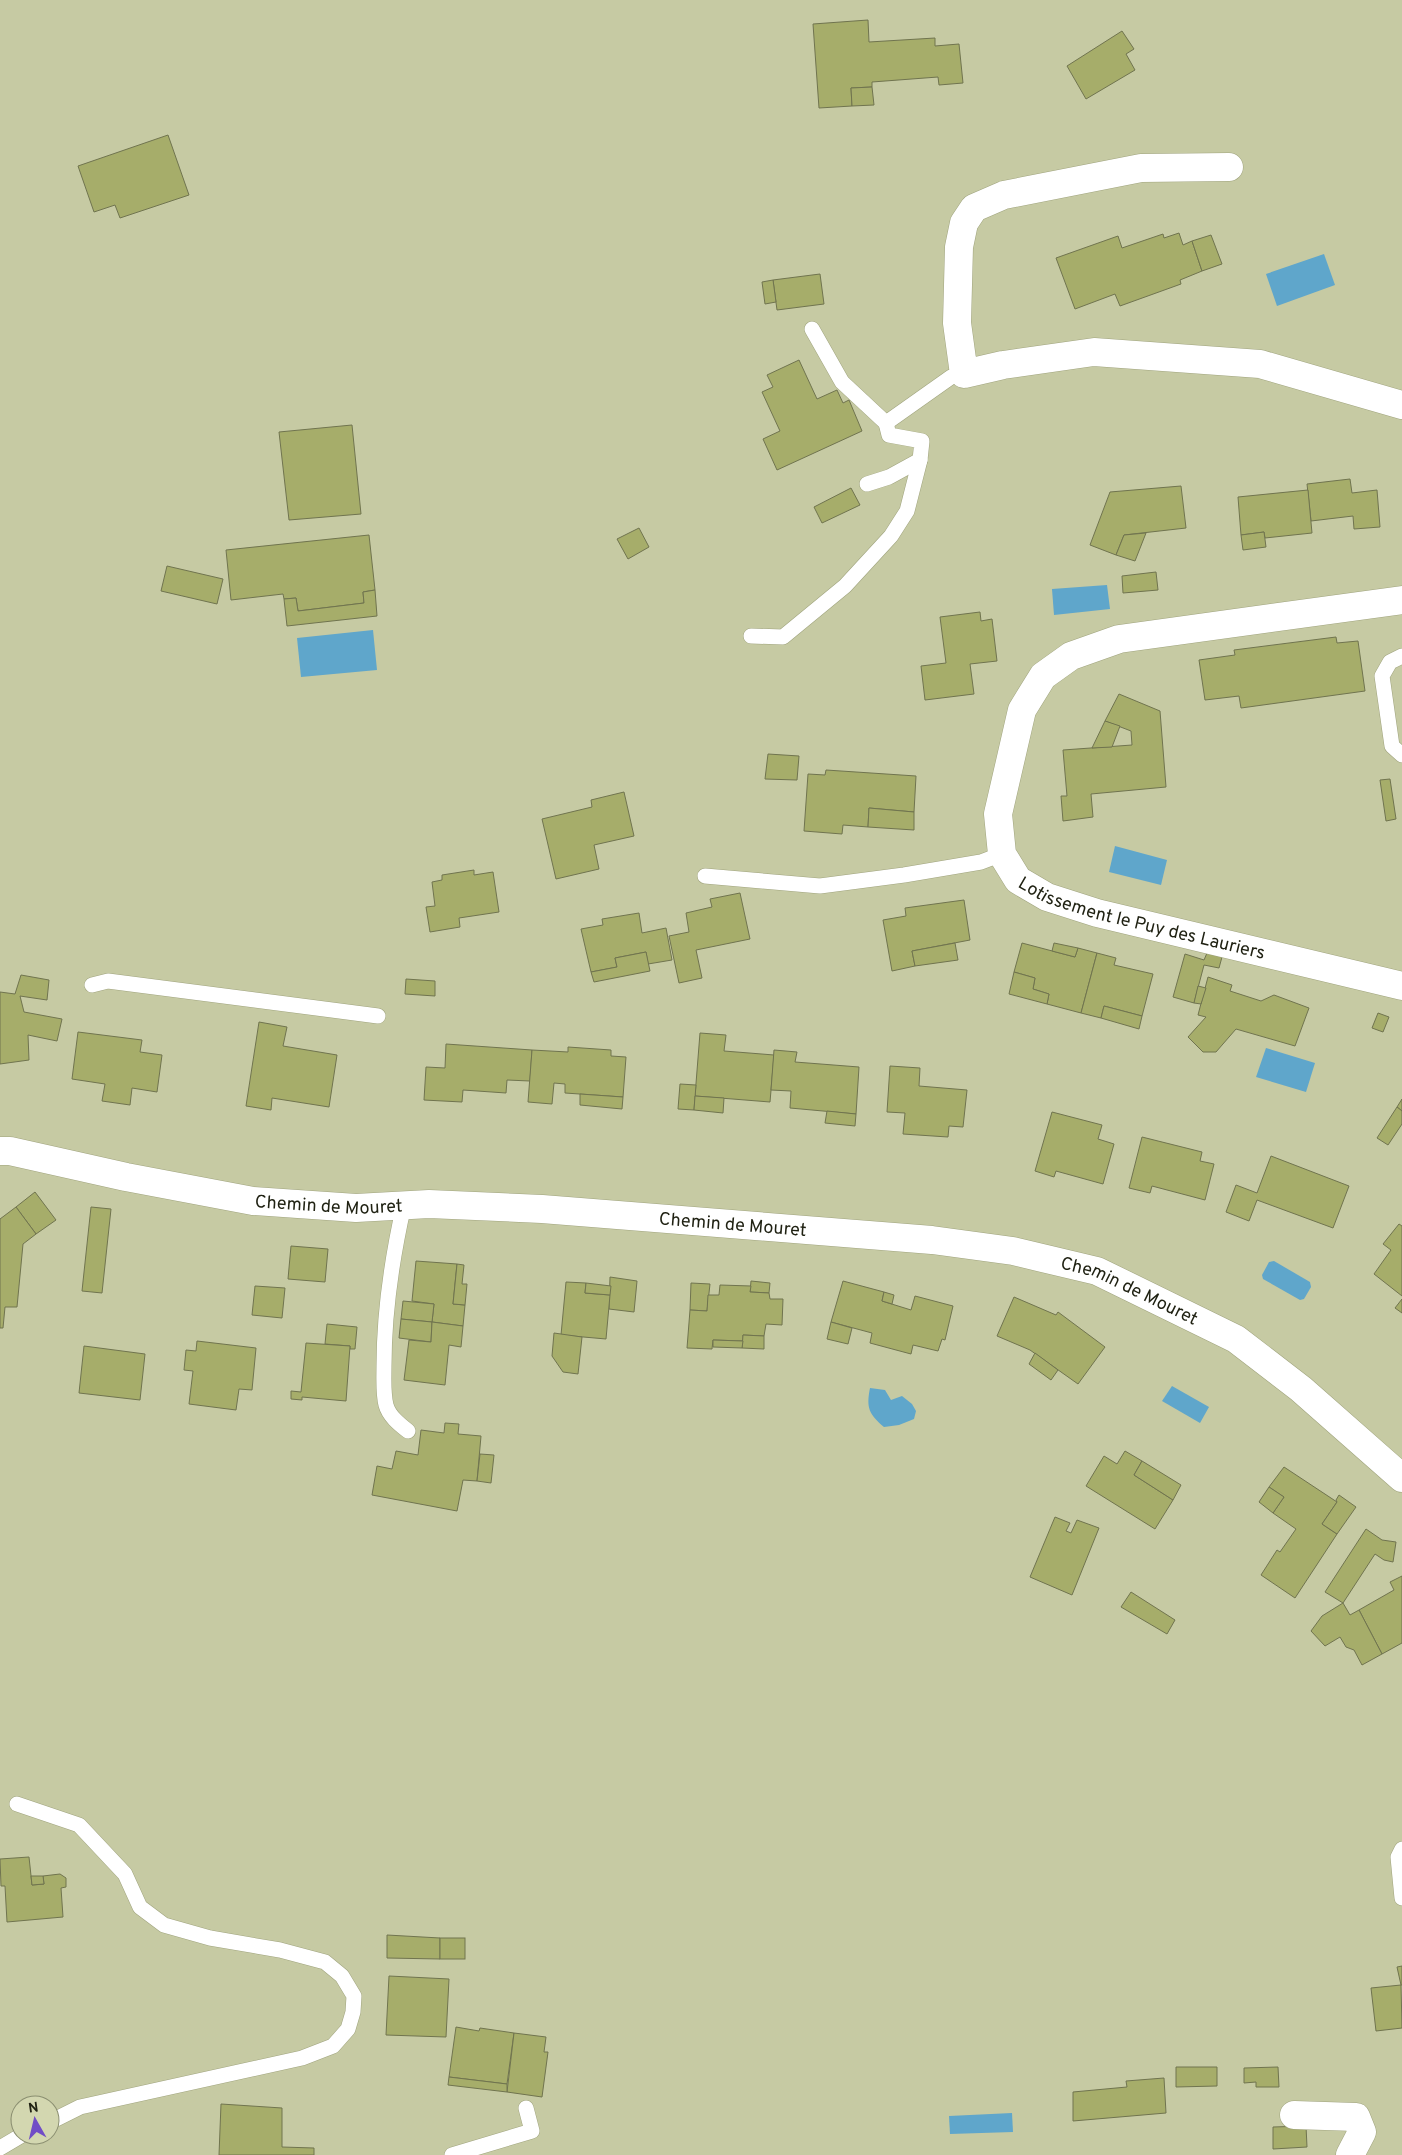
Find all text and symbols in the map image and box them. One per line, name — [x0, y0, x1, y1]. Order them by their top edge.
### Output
street label: Lotissement le Puy des Lauriers — [1013, 873, 1267, 966]
street label: Chemin de Mouret — [254, 1191, 403, 1221]
street label: Chemin de Mouret — [658, 1208, 807, 1243]
street label: Chemin de Mouret — [1058, 1253, 1201, 1331]
north arrow — [10, 2095, 60, 2145]
text: N — [27, 2099, 40, 2118]

